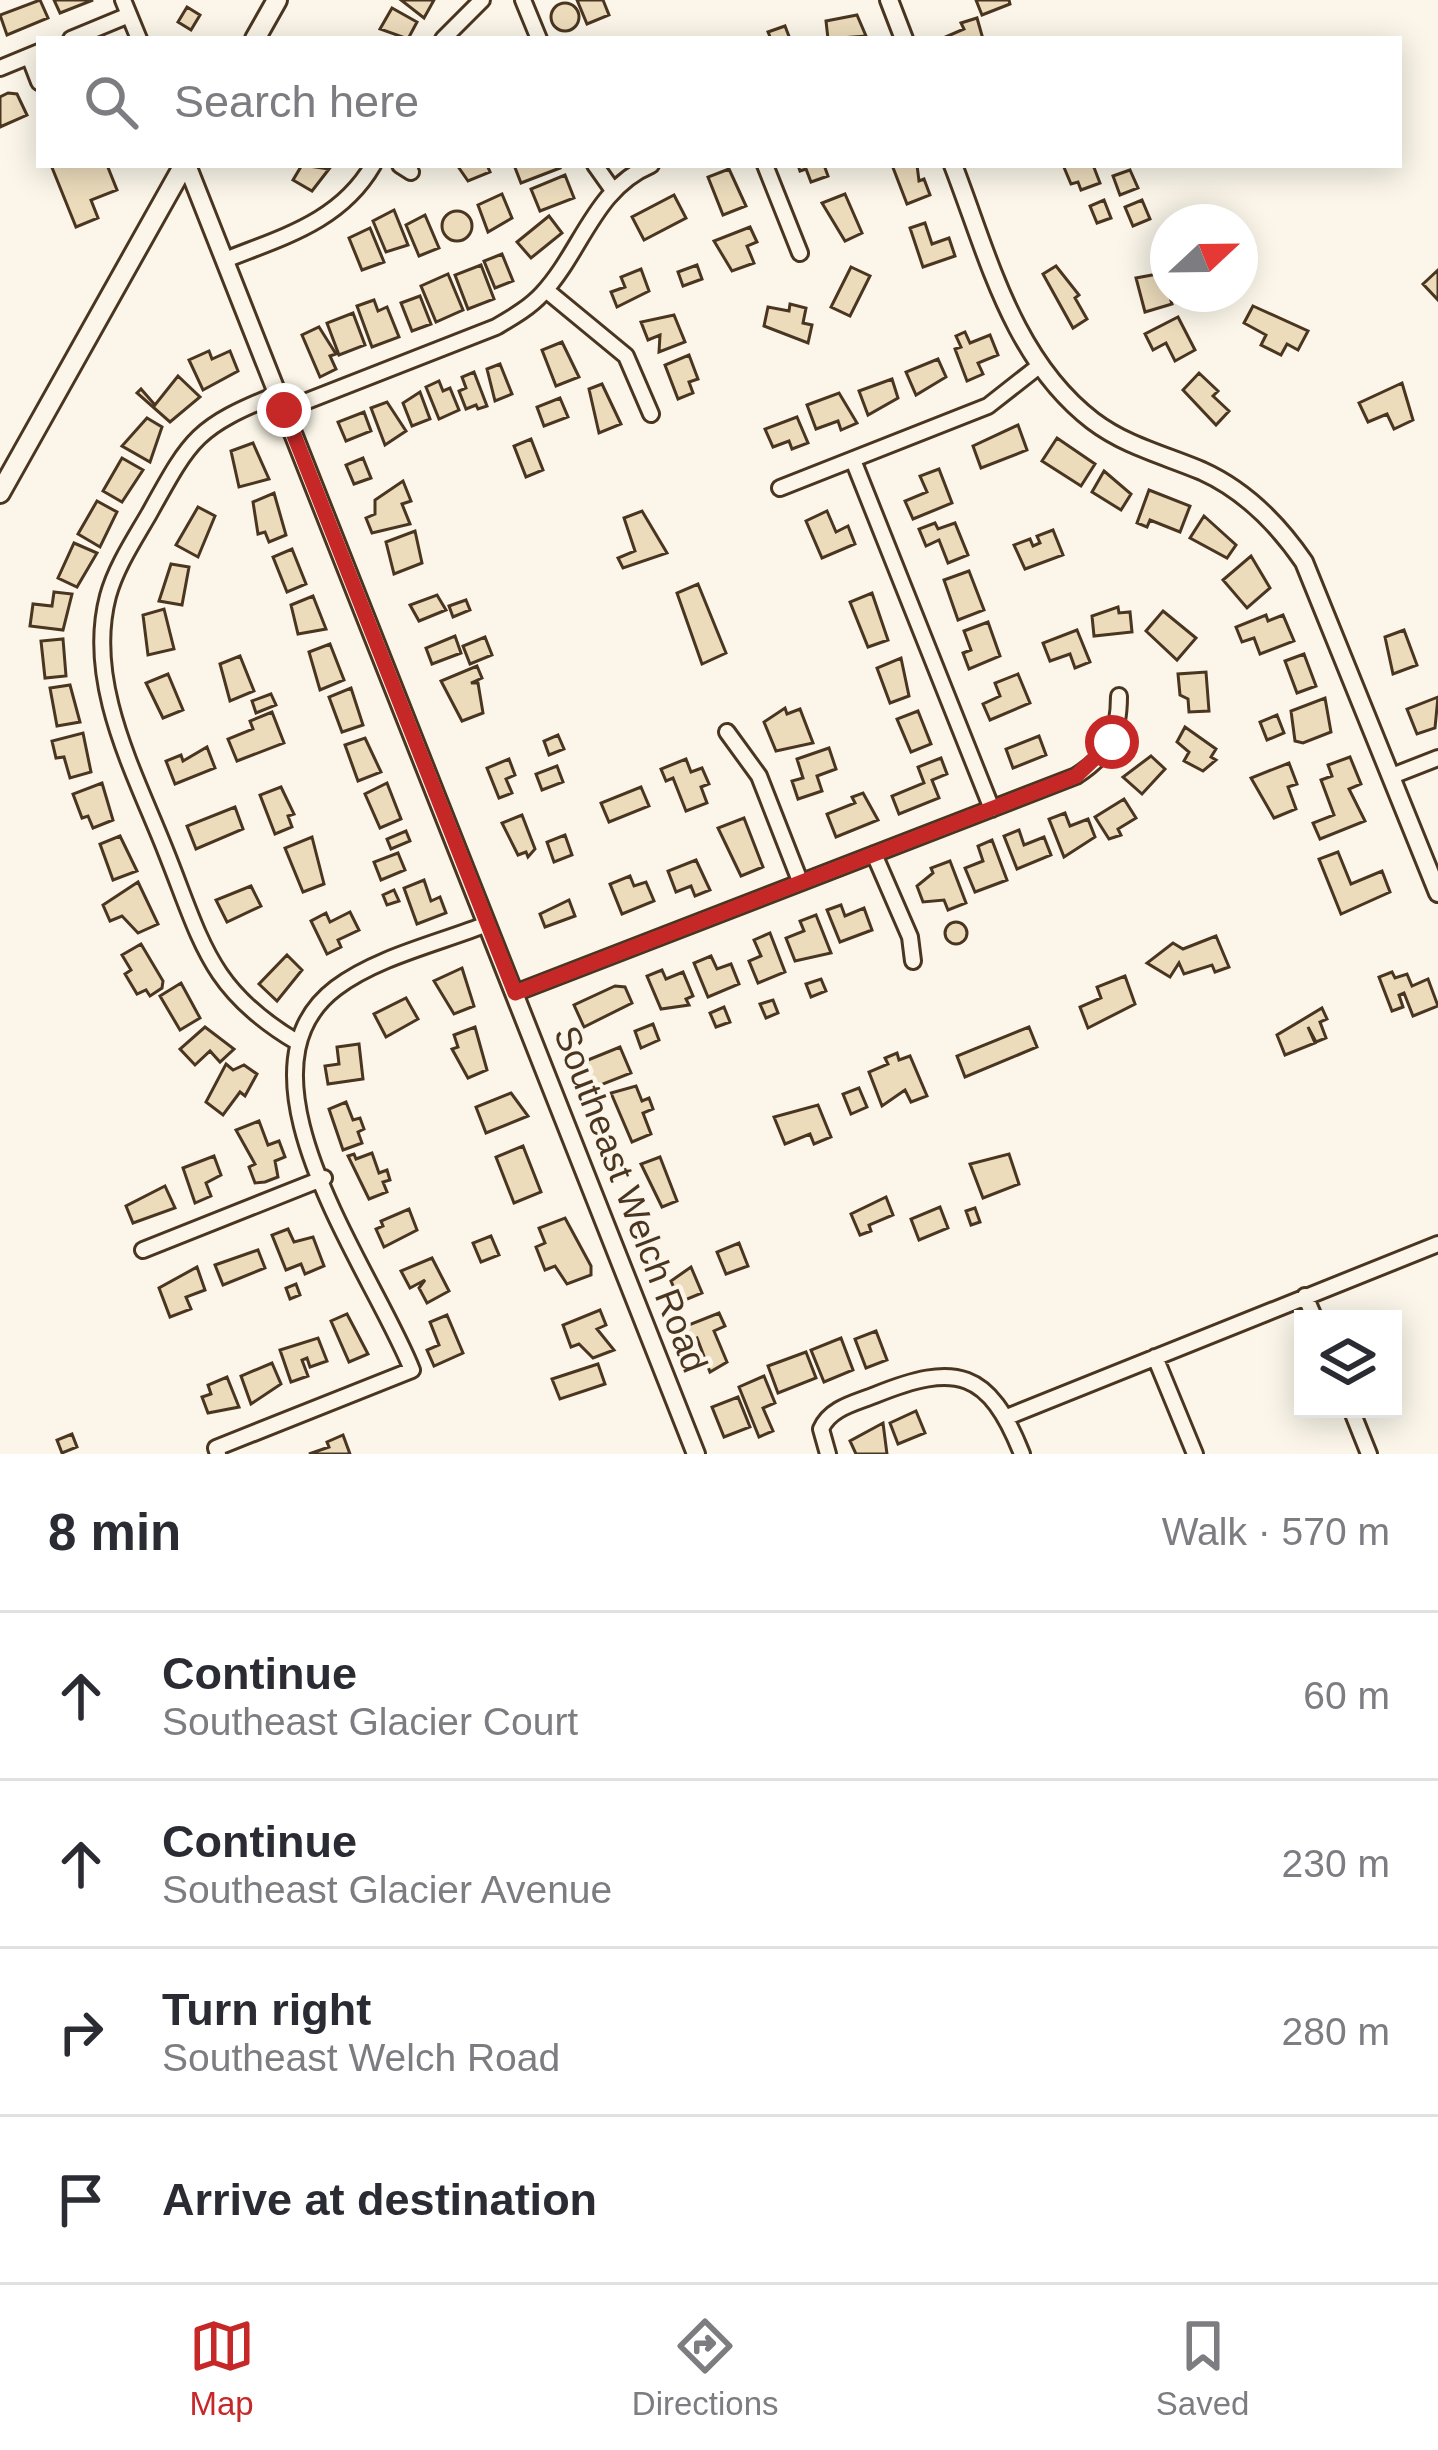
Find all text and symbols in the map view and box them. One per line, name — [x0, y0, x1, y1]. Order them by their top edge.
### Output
search box — [36, 36, 1402, 168]
icon: search — [78, 69, 144, 135]
text: Search here — [174, 76, 419, 127]
north arrow — [1150, 204, 1258, 312]
route end — [257, 383, 311, 437]
route start — [1085, 715, 1139, 769]
street label: Southeast Welch Road — [546, 1020, 716, 1378]
map controls — [1294, 1310, 1402, 1418]
button: layers — [1294, 1310, 1402, 1418]
text: 8 min — [48, 1504, 181, 1561]
text: Walk · 570 m — [1162, 1510, 1390, 1553]
text: Continue — [162, 1648, 357, 1699]
icon: ahead — [48, 1663, 114, 1729]
text: 60 m — [1303, 1674, 1390, 1717]
text: Southeast Glacier Court — [162, 1700, 578, 1743]
text: Continue — [162, 1816, 357, 1867]
icon: ahead — [48, 1831, 114, 1897]
text: 230 m — [1282, 1842, 1390, 1885]
text: Southeast Glacier Avenue — [162, 1868, 612, 1911]
text: Turn right — [162, 1984, 371, 2035]
icon: right — [48, 1999, 114, 2065]
text: 280 m — [1282, 2010, 1390, 2053]
text: Southeast Welch Road — [162, 2036, 560, 2079]
icon: arrive — [48, 2167, 114, 2233]
text: Arrive at destination — [162, 2174, 597, 2225]
tab: Map — [189, 2313, 255, 2423]
tab: Directions — [632, 2313, 779, 2423]
tab: Saved — [1156, 2313, 1249, 2423]

